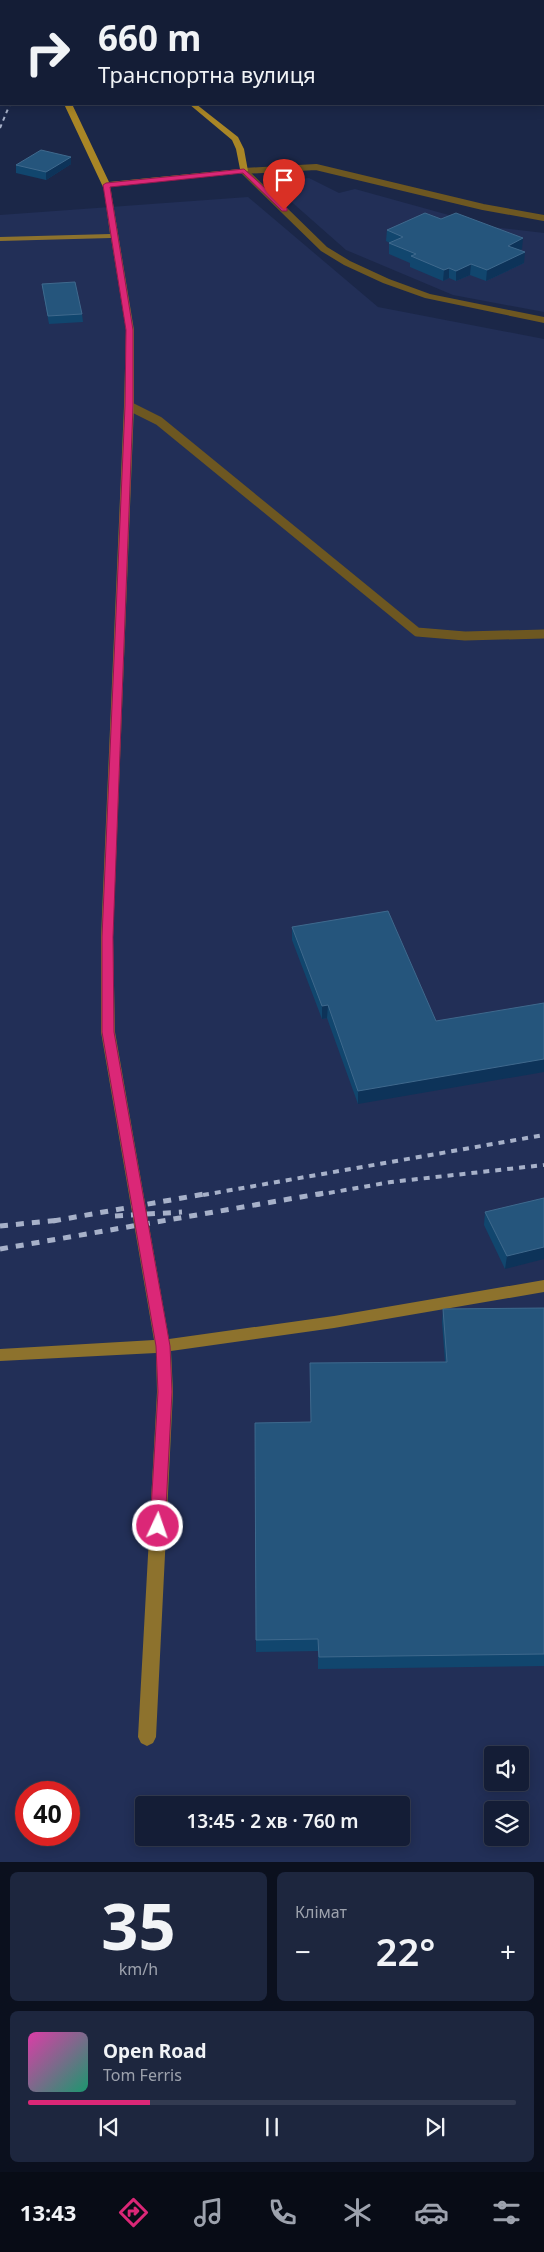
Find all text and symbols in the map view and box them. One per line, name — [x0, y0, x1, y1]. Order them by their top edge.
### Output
text: 660 m — [98, 14, 201, 61]
icon: right — [15, 20, 80, 85]
text: Транспортна вулиця — [98, 59, 316, 89]
pin — [263, 159, 305, 210]
icon: arrive — [270, 166, 298, 194]
position arrow — [131, 1499, 183, 1551]
map controls — [484, 1746, 529, 1846]
button: sound — [484, 1746, 529, 1791]
speed limit sign: 40 — [15, 1781, 80, 1846]
button: layers — [484, 1801, 529, 1846]
text: 13:45 · 2 хв · 760 m — [186, 1808, 359, 1834]
text: 35 — [101, 1881, 176, 1969]
text: Клімат — [295, 1901, 347, 1923]
text: 22° — [376, 1925, 435, 1977]
text: − — [295, 1932, 311, 1970]
text: + — [500, 1932, 516, 1970]
text: km/h — [119, 1958, 158, 1980]
text: Open Road — [103, 2038, 206, 2064]
text: Tom Ferris — [103, 2064, 182, 2086]
icon: previous — [95, 2113, 123, 2141]
icon: pause — [258, 2113, 286, 2141]
icon: next — [421, 2113, 449, 2141]
icon: directions — [116, 2195, 151, 2230]
icon: music — [191, 2195, 226, 2230]
icon: phone — [265, 2195, 300, 2230]
icon: climate — [340, 2195, 375, 2230]
icon: car — [414, 2195, 449, 2230]
icon: filters — [489, 2195, 524, 2230]
text: 13:43 — [20, 2197, 76, 2227]

